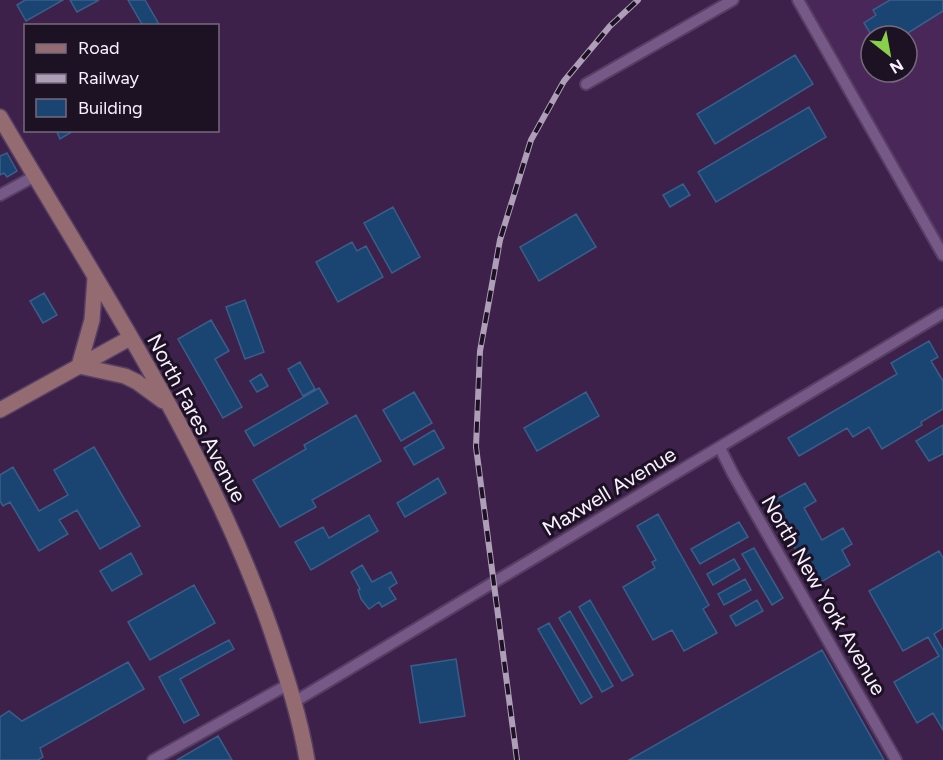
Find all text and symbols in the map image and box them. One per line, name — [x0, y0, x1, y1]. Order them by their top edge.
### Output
legend — [24, 24, 219, 132]
north arrow — [859, 24, 919, 84]
text: Road — [78, 37, 119, 59]
text: N — [886, 55, 907, 78]
text: Railway — [78, 67, 140, 89]
text: Building — [78, 97, 143, 119]
street label: North Fares Avenue — [142, 330, 252, 506]
street label: Maxwell Avenue — [538, 441, 680, 541]
street label: North New York Avenue — [757, 491, 891, 699]

